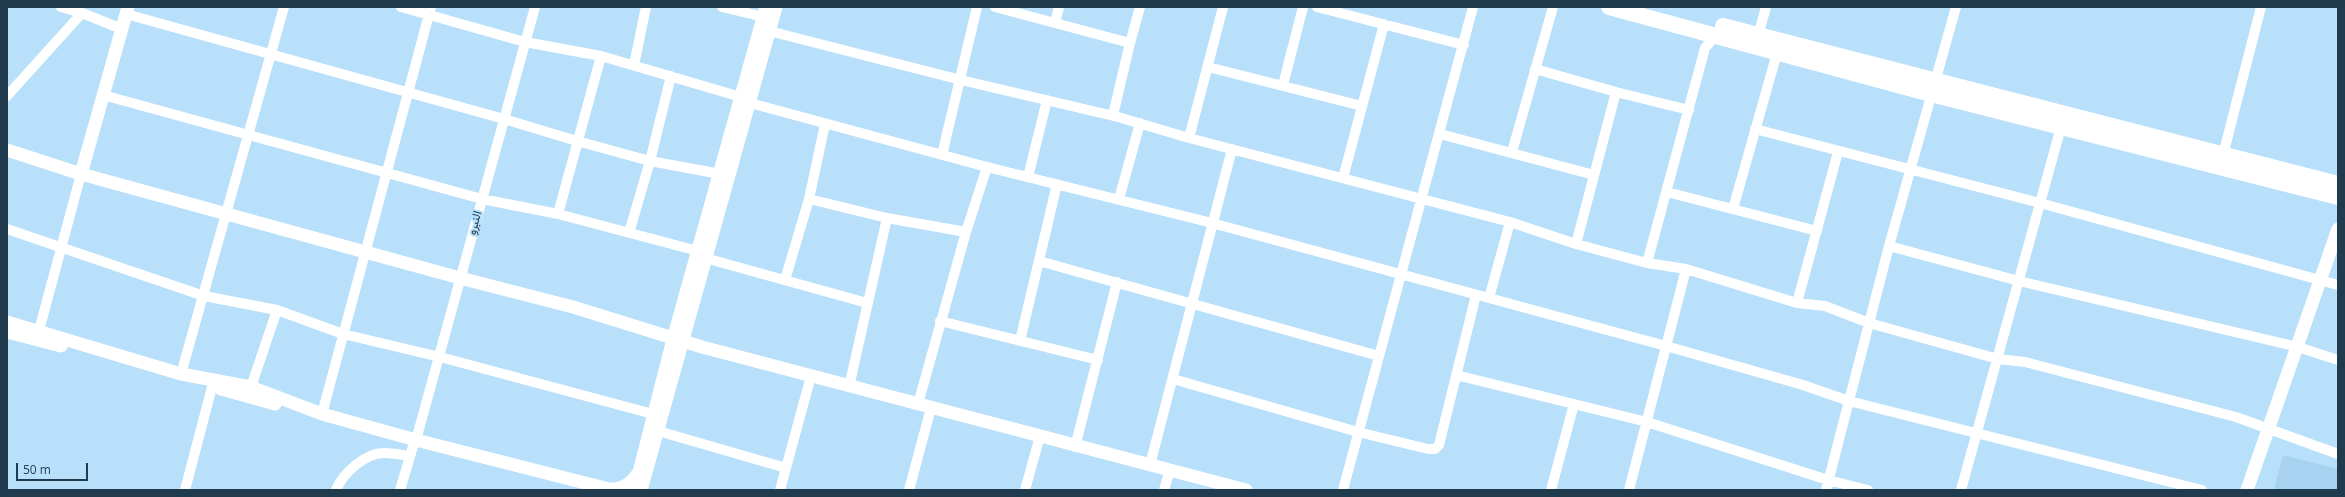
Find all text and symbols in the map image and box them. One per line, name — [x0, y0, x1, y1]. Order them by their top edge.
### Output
street label: النبرو — [465, 209, 485, 237]
scale bar — [18, 455, 90, 481]
text: 50 m — [23, 461, 51, 478]

